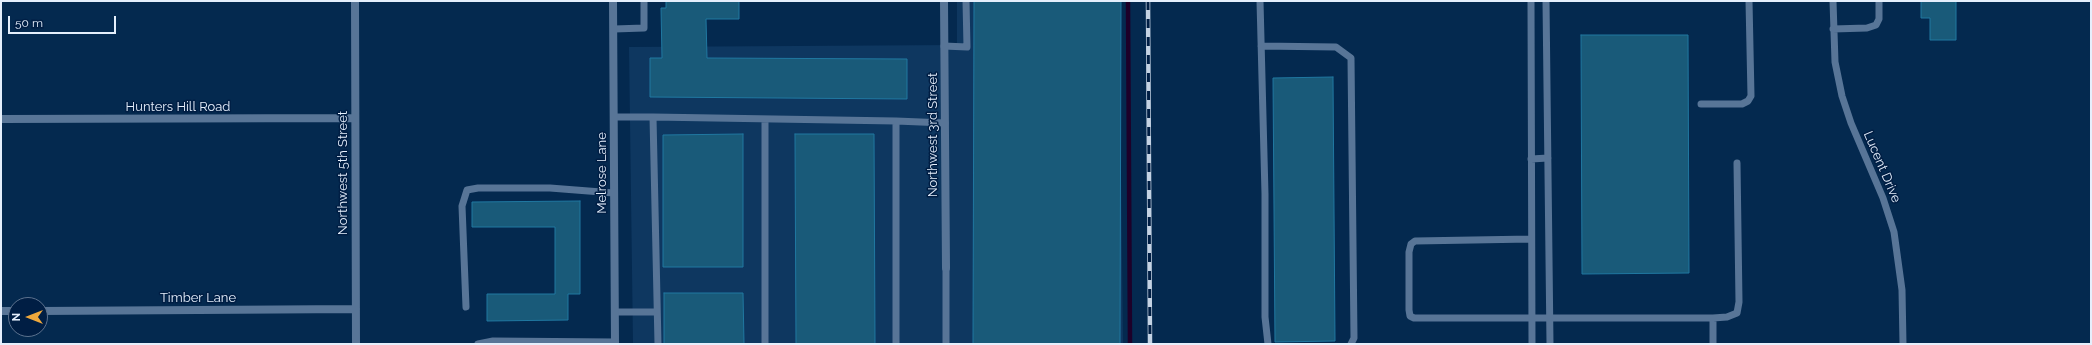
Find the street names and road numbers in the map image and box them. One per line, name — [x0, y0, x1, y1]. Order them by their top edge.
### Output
street label: Northwest 3rd Street — [925, 73, 941, 197]
street label: Hunters Hill Road — [126, 99, 230, 115]
street label: Northwest 5th Street — [335, 111, 351, 235]
street label: Lucent Drive — [1860, 129, 1904, 205]
street label: Melrose Lane — [594, 132, 610, 214]
street label: Timber Lane — [160, 290, 236, 306]

